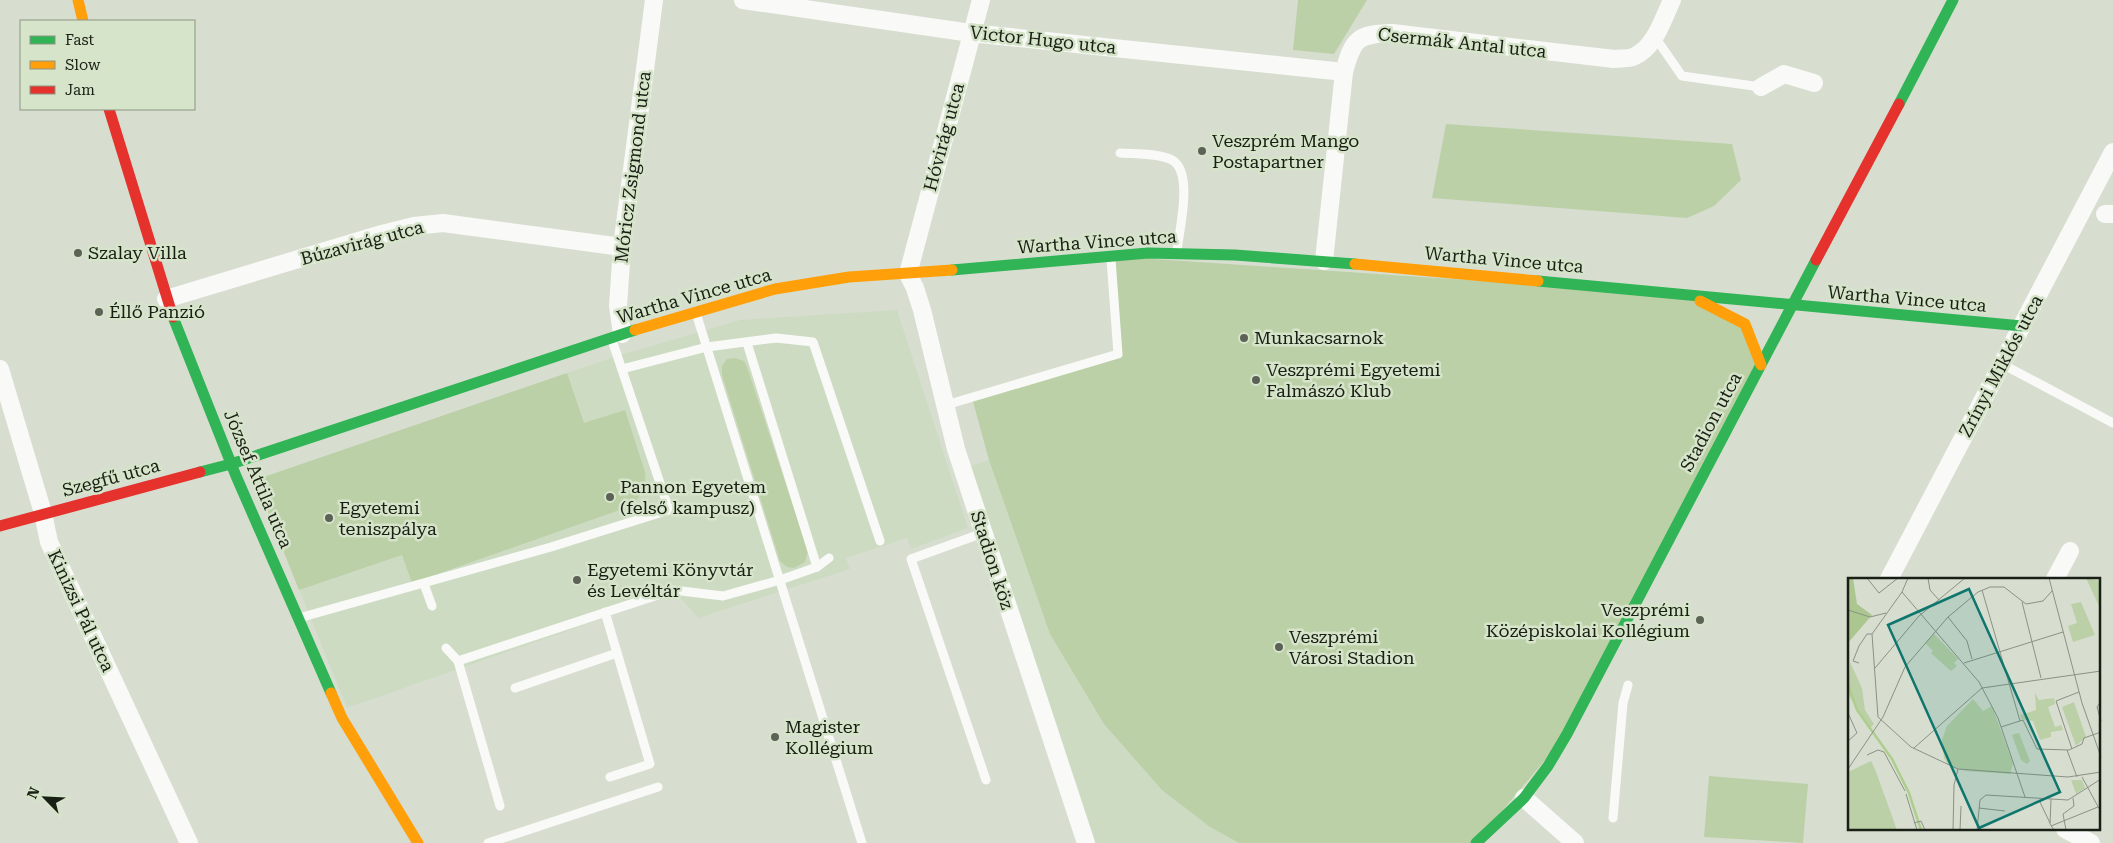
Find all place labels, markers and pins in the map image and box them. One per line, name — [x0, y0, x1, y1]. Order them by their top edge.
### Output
place label: Veszprém Mango Postapartner — [1212, 130, 1359, 172]
marker: Veszprém Mango Postapartner — [1196, 145, 1208, 157]
place label: Szalay Villa — [88, 242, 187, 263]
marker: Szalay Villa — [72, 247, 84, 259]
place label: Éllő Panzió — [109, 301, 205, 322]
marker: Éllő Panzió — [93, 306, 105, 318]
place label: Munkacsarnok — [1254, 327, 1384, 348]
marker: Munkacsarnok — [1238, 332, 1250, 344]
place label: Veszprémi Egyetemi Falmászó Klub — [1266, 359, 1441, 401]
marker: Veszprémi Egyetemi Falmászó Klub — [1250, 374, 1262, 386]
place label: Pannon Egyetem (felső kampusz) — [620, 476, 766, 518]
marker: Pannon Egyetem (felső kampusz) — [604, 491, 616, 503]
place label: Egyetemi teniszpálya — [339, 497, 437, 539]
marker: Egyetemi teniszpálya — [323, 512, 335, 524]
place label: Egyetemi Könyvtár és Levéltár — [587, 559, 753, 601]
marker: Egyetemi Könyvtár és Levéltár — [571, 574, 583, 586]
place label: Veszprémi Középiskolai Kollégium — [1486, 599, 1690, 641]
marker: Veszprémi Középiskolai Kollégium — [1694, 614, 1706, 626]
place label: Veszprémi Városi Stadion — [1289, 626, 1415, 668]
marker: Veszprémi Városi Stadion — [1273, 641, 1285, 653]
place label: Magister Kollégium — [785, 716, 873, 758]
marker: Magister Kollégium — [769, 731, 781, 743]

